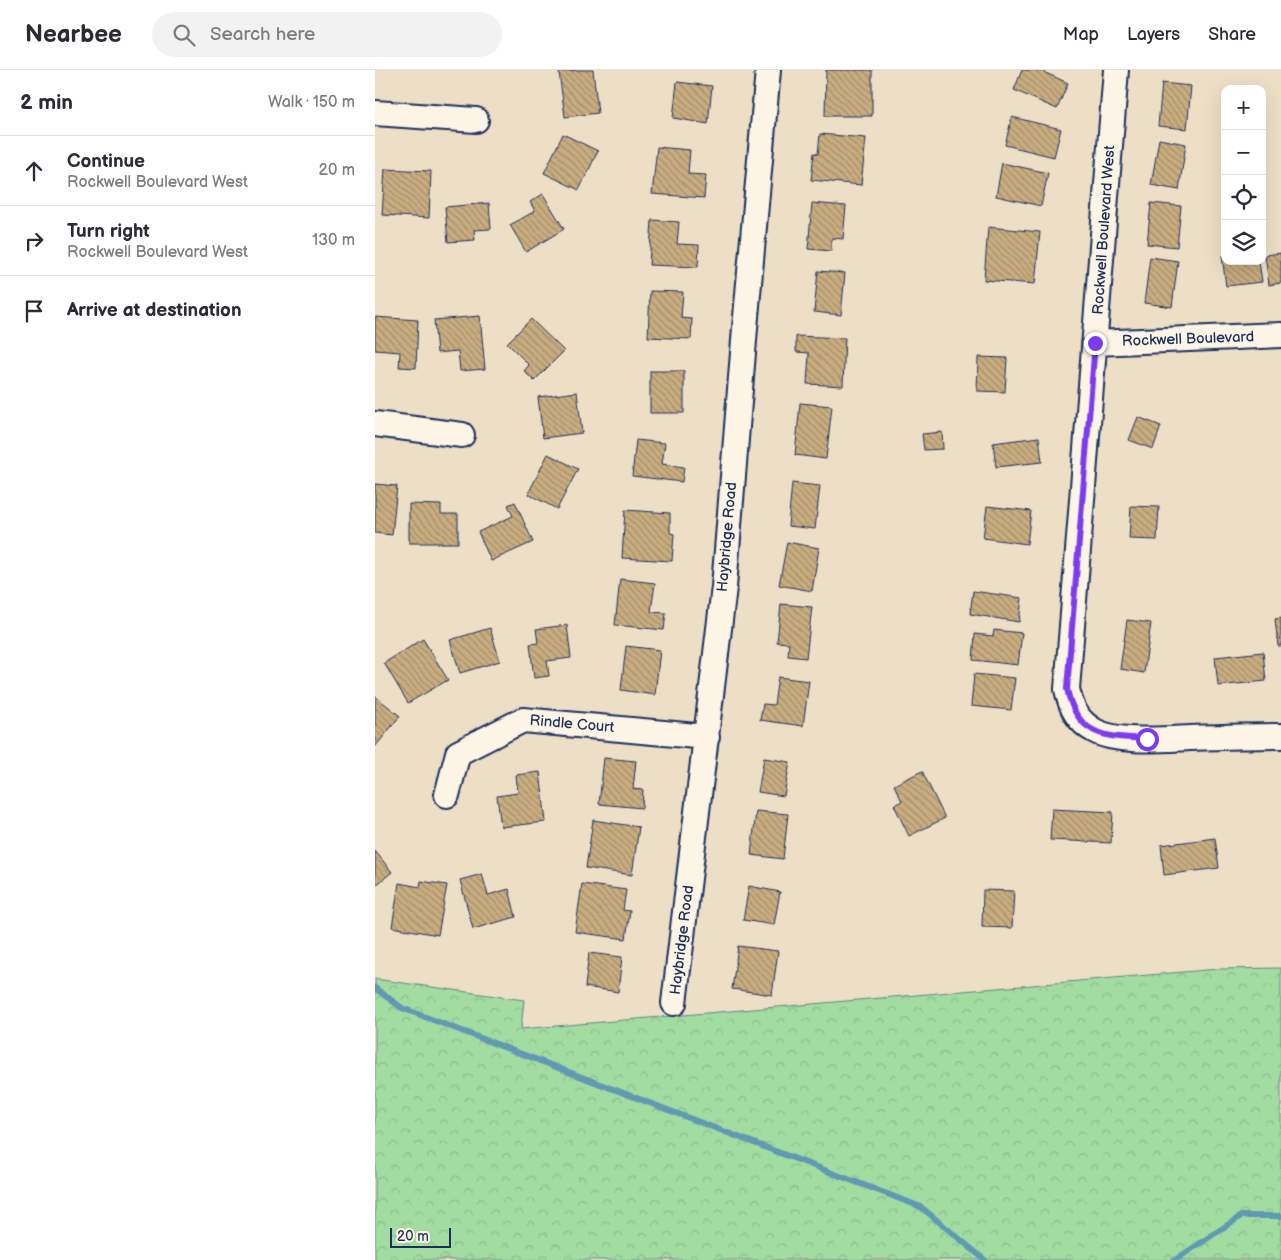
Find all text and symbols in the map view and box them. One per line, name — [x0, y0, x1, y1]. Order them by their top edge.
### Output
search box — [152, 12, 502, 57]
text: Nearbee — [25, 20, 122, 49]
icon: search — [170, 21, 198, 49]
text: Search here — [210, 23, 315, 46]
text: Map — [1063, 24, 1099, 45]
text: Layers — [1127, 24, 1180, 45]
text: Share — [1208, 24, 1256, 45]
map controls — [1221, 85, 1266, 265]
button: + — [1221, 85, 1266, 130]
text: 2 min — [20, 90, 73, 115]
text: Walk · 150 m — [268, 93, 355, 112]
button: − — [1221, 130, 1266, 175]
street label: Rockwell Boulevard West — [1089, 144, 1119, 315]
text: Continue — [67, 150, 145, 173]
icon: ahead — [20, 157, 48, 185]
text: 20 m — [319, 161, 355, 180]
text: Rockwell Boulevard West — [67, 173, 248, 192]
button: locate — [1221, 175, 1266, 220]
text: Turn right — [67, 220, 150, 243]
button: layers — [1221, 220, 1266, 265]
icon: right — [20, 227, 48, 255]
text: 130 m — [312, 231, 355, 250]
text: Rockwell Boulevard West — [67, 243, 248, 262]
icon: arrive — [20, 297, 48, 325]
text: Arrive at destination — [67, 299, 242, 322]
street label: Rockwell Boulevard — [1122, 327, 1254, 351]
route end — [1084, 332, 1107, 355]
street label: Haybridge Road — [713, 481, 741, 593]
street label: Rindle Court — [529, 711, 616, 737]
route start — [1136, 728, 1159, 751]
street label: Haybridge Road — [666, 884, 698, 996]
scale bar — [390, 1225, 451, 1248]
text: 20 m — [397, 1228, 429, 1245]

